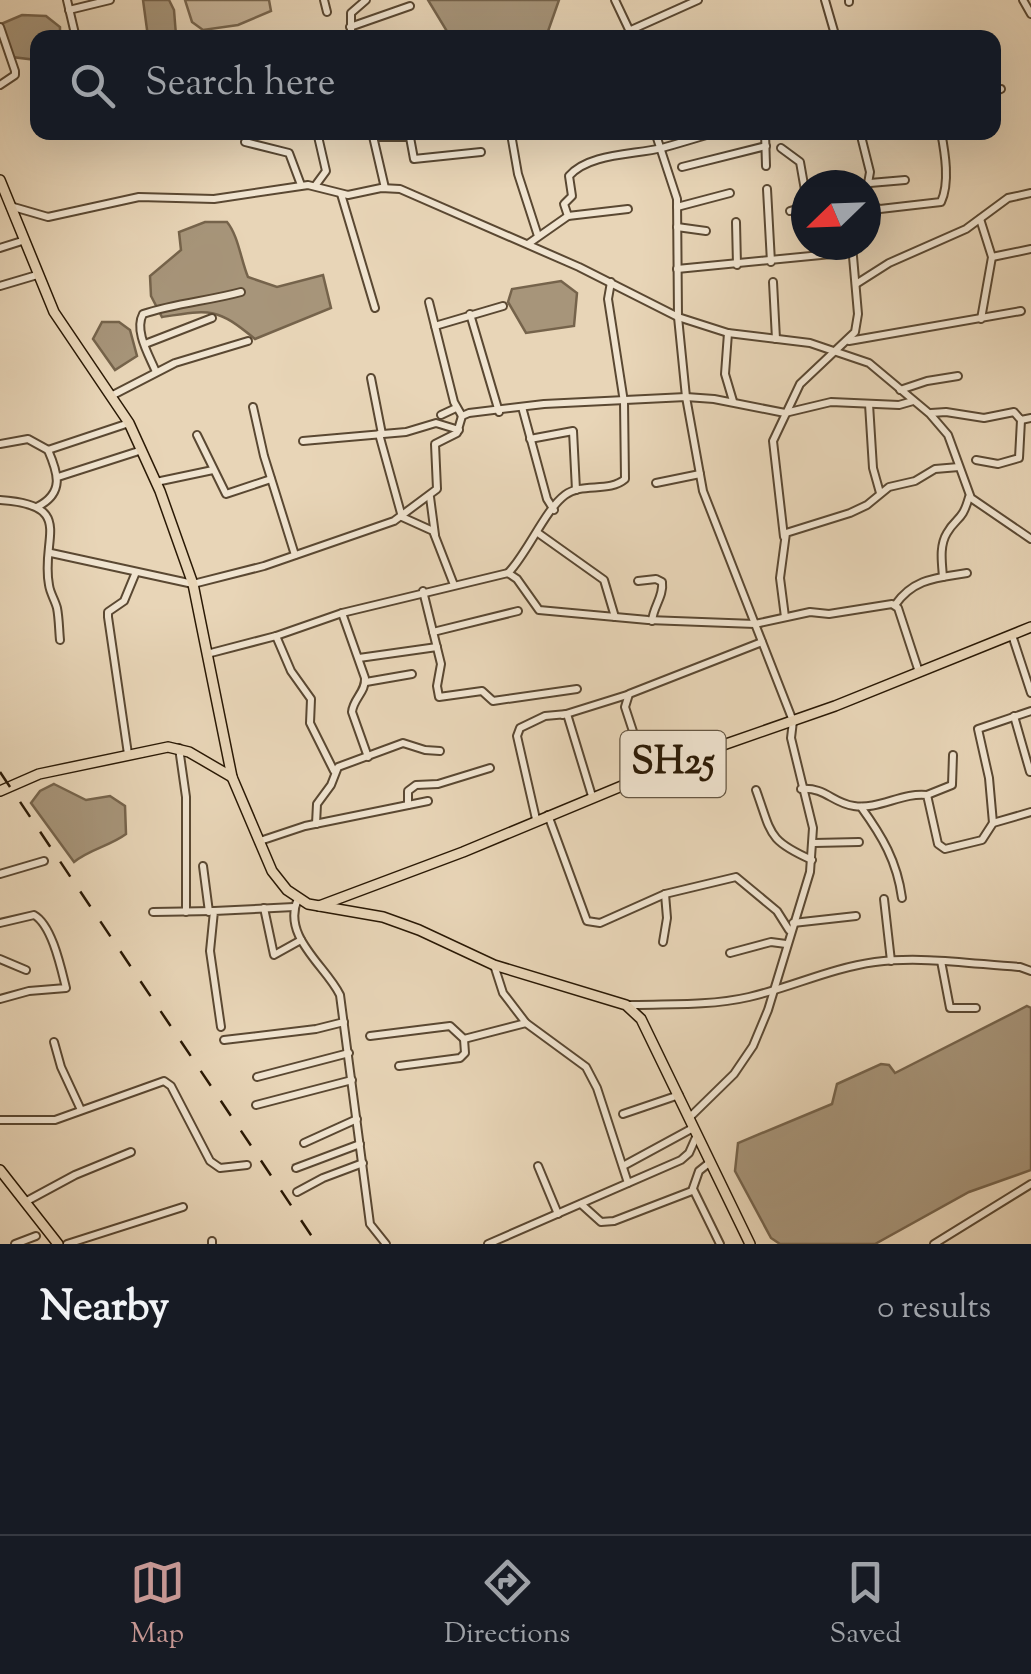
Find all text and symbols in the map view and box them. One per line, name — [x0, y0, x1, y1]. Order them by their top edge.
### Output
search box — [30, 30, 1001, 140]
icon: search — [65, 58, 120, 113]
text: Search here — [145, 58, 336, 112]
north arrow — [791, 170, 881, 260]
road number: SH25 — [620, 731, 726, 797]
text: Nearby — [40, 1279, 169, 1339]
text: 0 results — [877, 1286, 991, 1332]
tab: Map — [130, 1555, 185, 1655]
tab: Directions — [444, 1555, 570, 1655]
tab: Saved — [829, 1555, 901, 1655]

